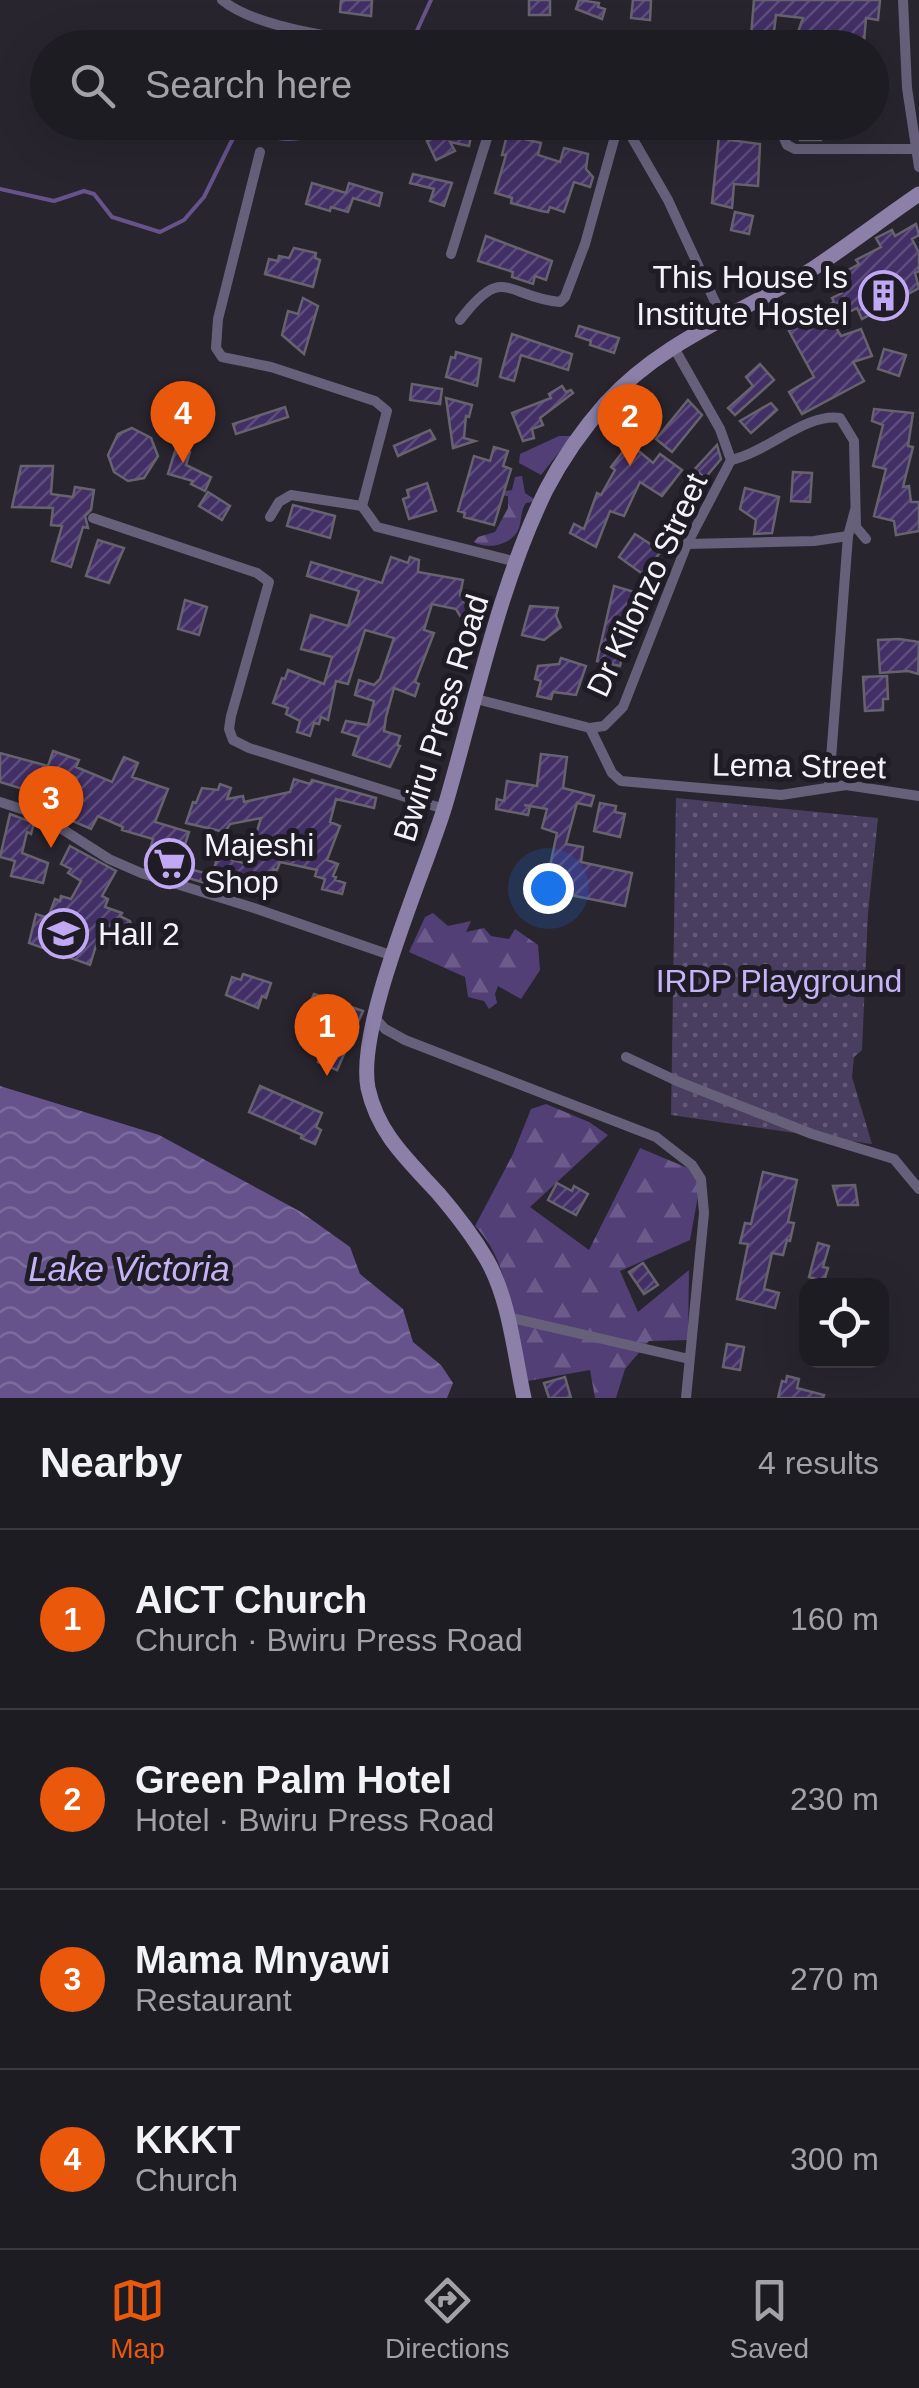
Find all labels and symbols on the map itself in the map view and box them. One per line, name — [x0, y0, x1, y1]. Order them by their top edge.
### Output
place label: This House Is Institute Hostel — [636, 259, 848, 332]
building icon: This House Is Institute Hostel — [857, 269, 909, 321]
pin: 4 — [150, 380, 216, 463]
pin: 2 — [598, 384, 662, 466]
street label: Dr Kilonzo Street — [580, 468, 714, 702]
street label: Bwiru Press Road — [386, 590, 496, 846]
street label: Lema Street — [712, 746, 887, 786]
pin: 3 — [18, 766, 84, 848]
place label: Majeshi Shop — [204, 827, 314, 900]
supermarket icon: Majeshi Shop — [143, 837, 195, 889]
your location — [523, 863, 574, 914]
school or university icon: Hall 2 — [37, 908, 89, 960]
place label: Hall 2 — [98, 916, 180, 952]
park label: IRDP Playground — [656, 963, 902, 999]
pin: 1 — [294, 994, 360, 1076]
water label: Lake Victoria — [28, 1249, 230, 1288]

